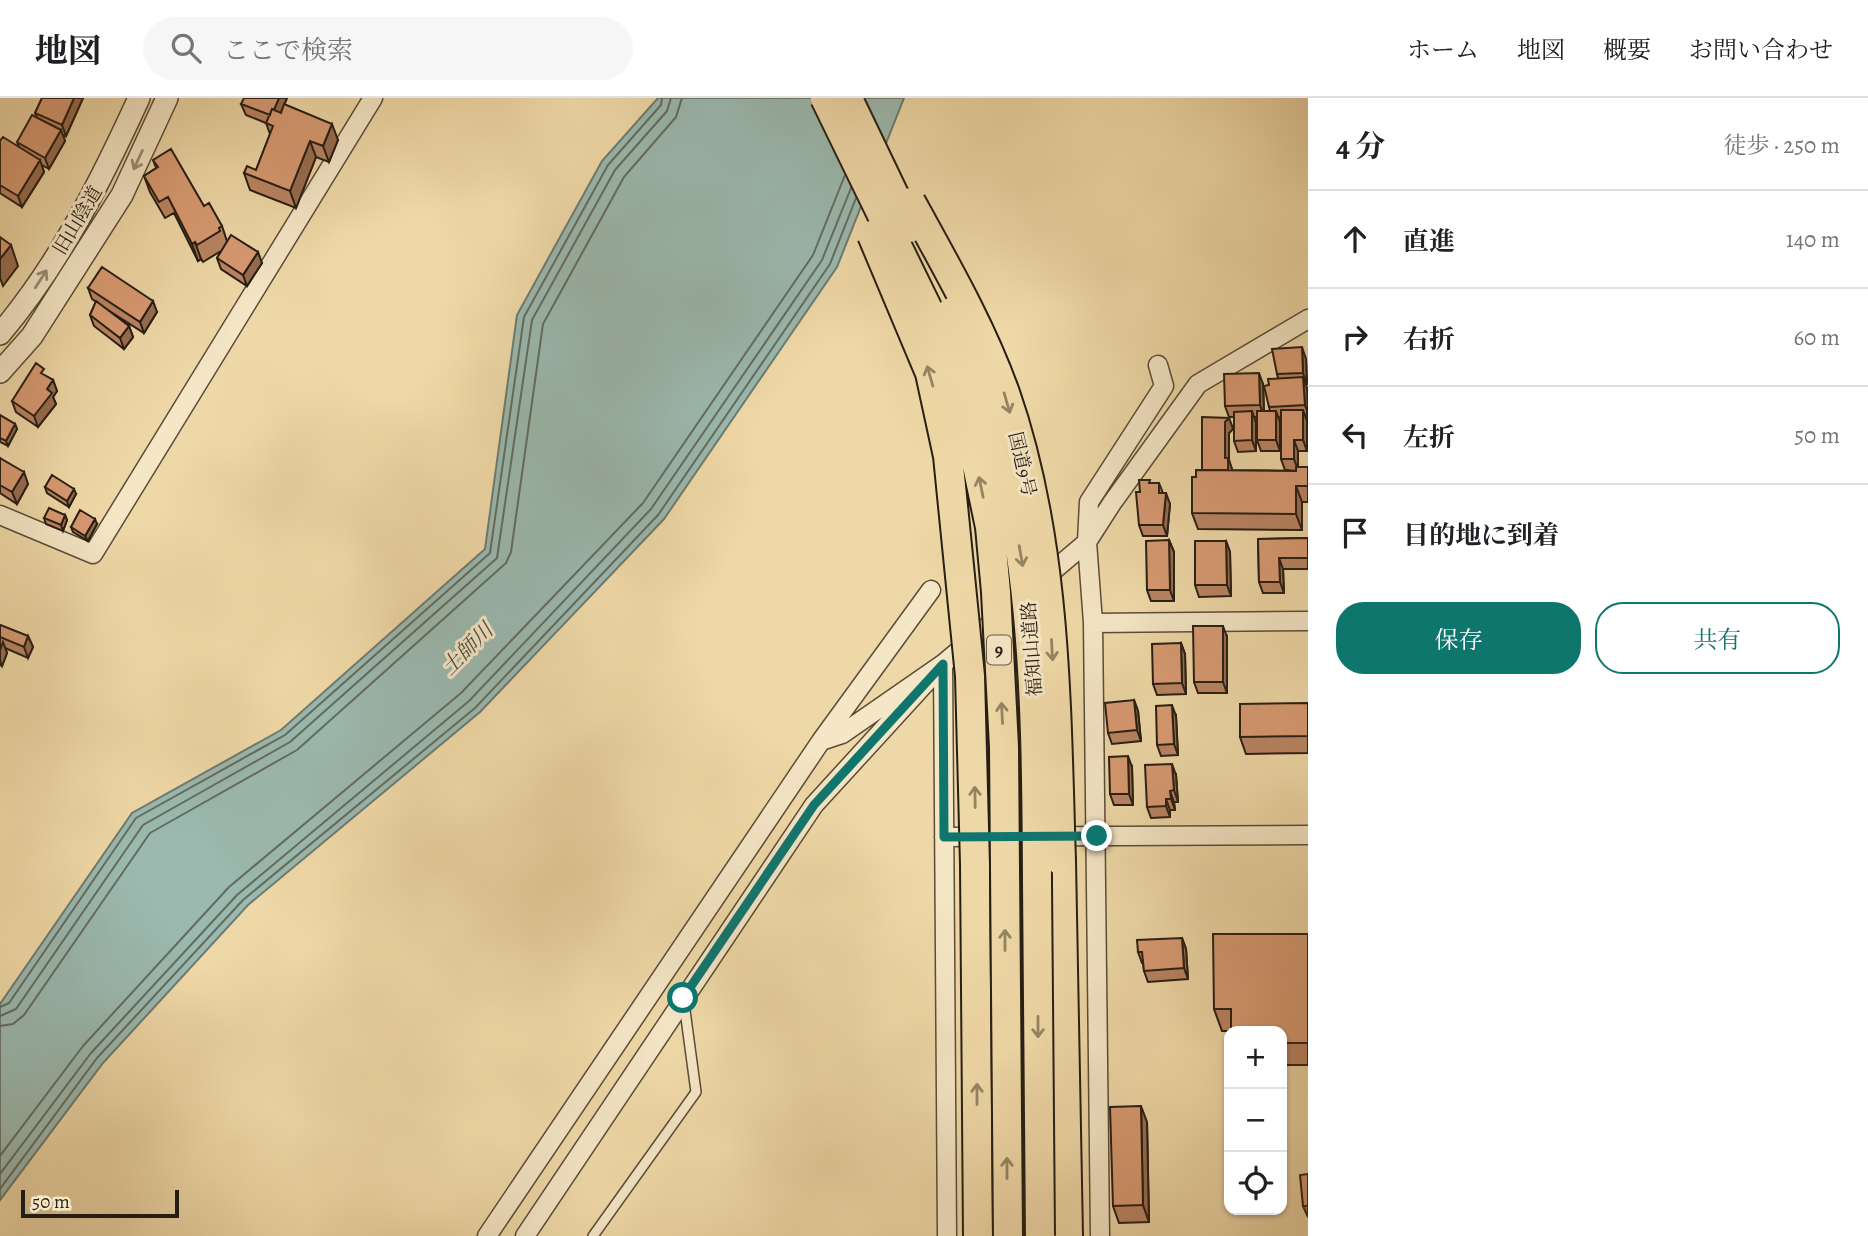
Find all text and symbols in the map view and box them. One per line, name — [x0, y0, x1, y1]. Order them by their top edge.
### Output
search box — [143, 17, 633, 80]
text: 地図 — [35, 28, 101, 73]
icon: search — [167, 29, 205, 67]
text: ここで検索 — [223, 33, 353, 68]
text: ホーム — [1407, 34, 1479, 66]
text: 地図 — [1517, 34, 1565, 66]
text: 概要 — [1603, 34, 1651, 66]
text: お問い合わせ — [1689, 34, 1833, 66]
text: 4 分 — [1336, 126, 1385, 166]
text: 徒歩 · 250 m — [1724, 130, 1840, 161]
one-way arrow — [131, 149, 144, 170]
street label: 旧山陰道 — [47, 181, 109, 260]
icon: ahead — [1336, 220, 1374, 258]
text: 直進 — [1403, 224, 1455, 259]
text: 140 m — [1786, 224, 1840, 255]
one-way arrow — [33, 270, 48, 289]
icon: right — [1336, 318, 1374, 356]
text: 右折 — [1403, 322, 1455, 357]
text: 60 m — [1793, 322, 1840, 353]
one-way arrow — [923, 366, 936, 388]
one-way arrow — [1002, 391, 1015, 413]
icon: left — [1336, 416, 1374, 454]
text: 左折 — [1403, 420, 1455, 455]
text: 50 m — [1794, 420, 1840, 451]
street label: 国道9号 — [1002, 429, 1042, 499]
one-way arrow — [974, 476, 988, 499]
icon: arrive — [1336, 514, 1374, 552]
text: 目的地に到着 — [1403, 518, 1559, 553]
one-way arrow — [1015, 544, 1028, 567]
street label: 福知山道路 — [1016, 601, 1048, 697]
button: 保存 — [1336, 602, 1581, 674]
button: 共有 — [1595, 602, 1840, 674]
water label: 土師川 — [435, 615, 501, 681]
road number: 9 — [987, 636, 1011, 664]
one-way arrow — [1046, 638, 1059, 661]
one-way arrow — [996, 702, 1009, 725]
one-way arrow — [968, 785, 981, 808]
route end — [1081, 820, 1112, 851]
one-way arrow — [998, 929, 1012, 952]
route start — [667, 982, 698, 1013]
one-way arrow — [1031, 1016, 1045, 1039]
map controls — [1224, 1026, 1287, 1215]
button: + — [1224, 1026, 1287, 1089]
one-way arrow — [970, 1083, 984, 1106]
button: − — [1224, 1089, 1287, 1152]
button: locate — [1224, 1152, 1287, 1215]
one-way arrow — [1000, 1157, 1014, 1180]
scale bar — [21, 1187, 178, 1219]
text: 50 m — [32, 1189, 70, 1215]

